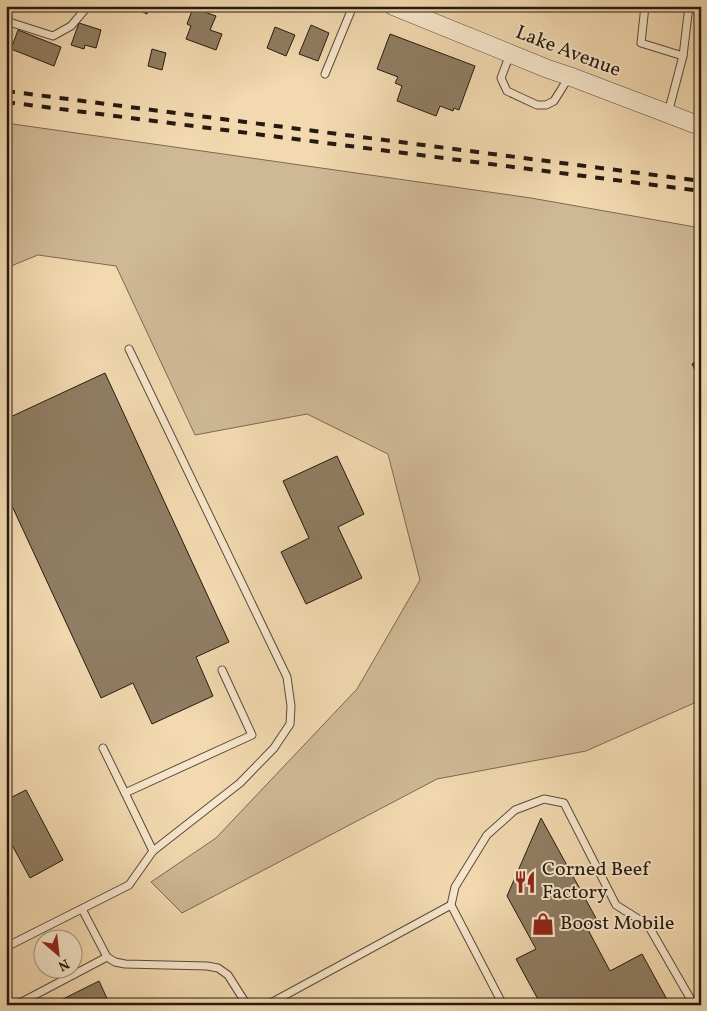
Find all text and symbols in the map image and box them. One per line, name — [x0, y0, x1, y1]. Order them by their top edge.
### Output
street label: Lake Avenue — [511, 19, 625, 85]
place label: Corned Beef Factory — [542, 856, 651, 907]
restaurant icon: Corned Beef Factory — [512, 869, 538, 895]
place label: Boost Mobile — [560, 910, 674, 938]
shop icon: Boost Mobile — [530, 911, 556, 937]
north arrow — [32, 928, 82, 978]
text: N — [54, 953, 72, 975]

